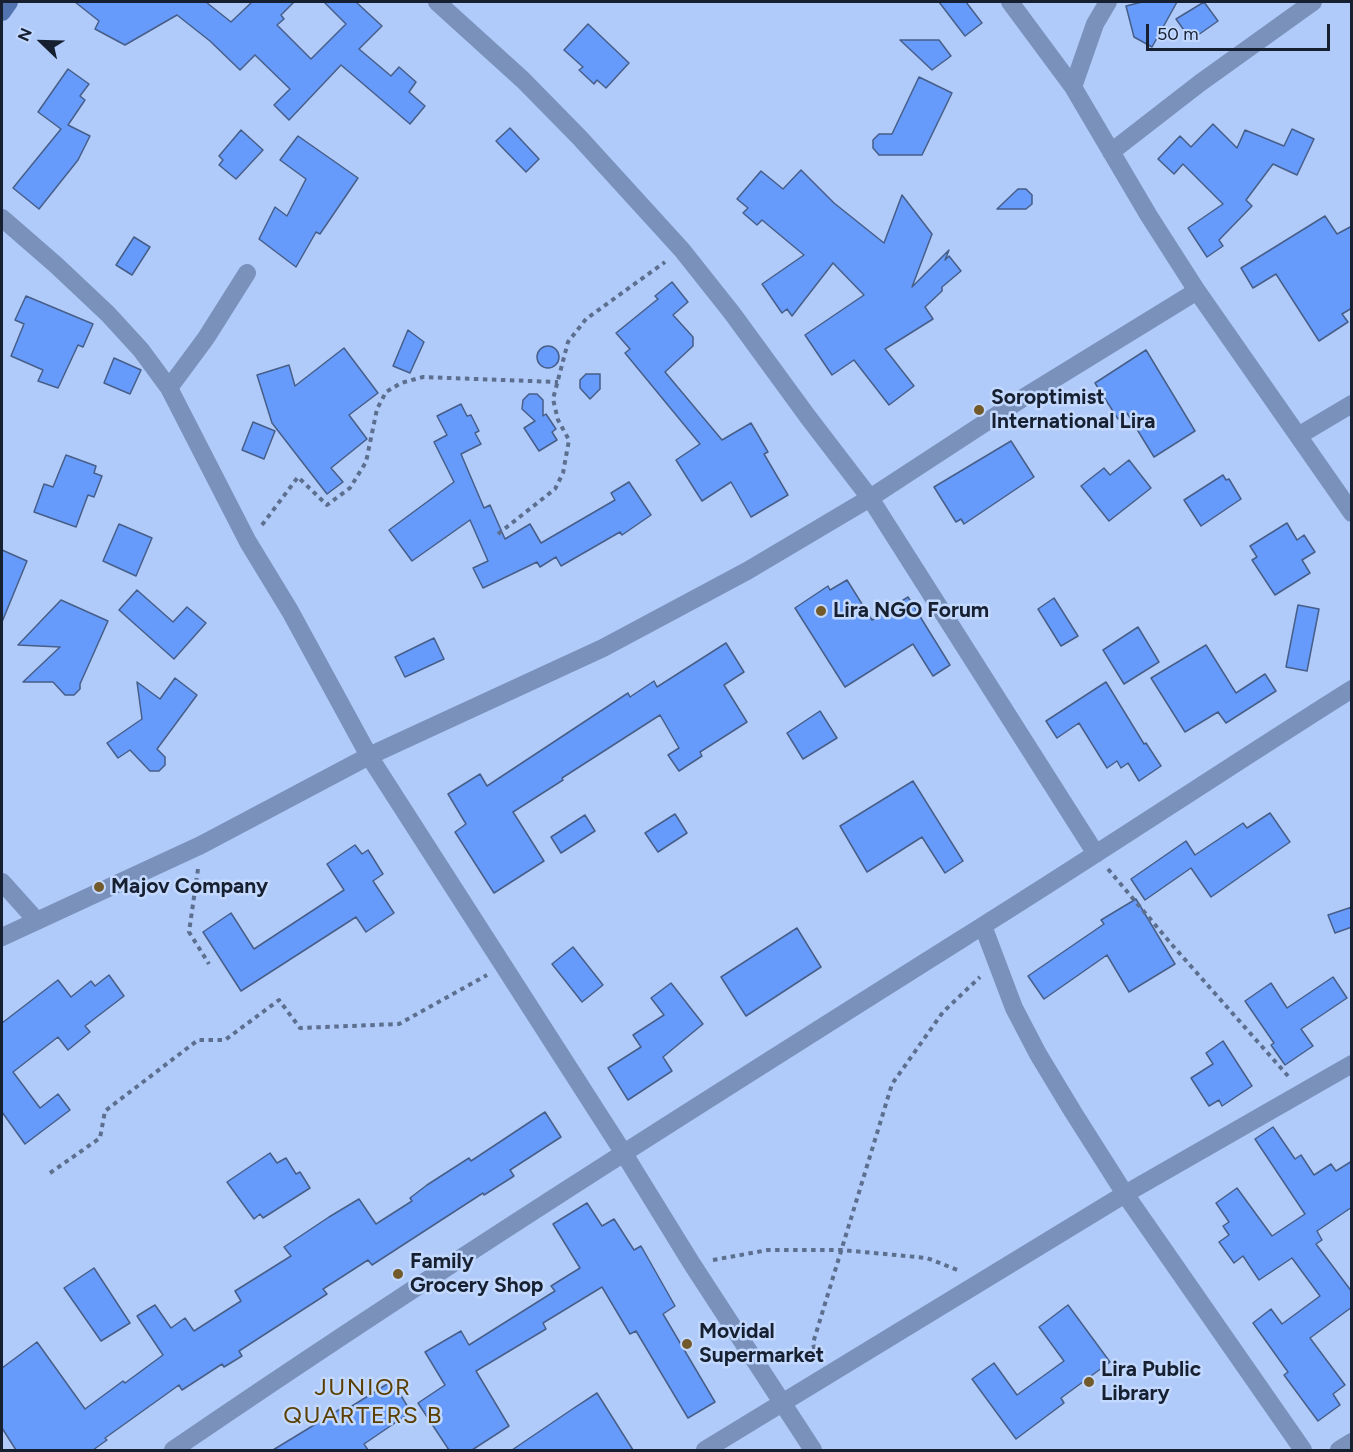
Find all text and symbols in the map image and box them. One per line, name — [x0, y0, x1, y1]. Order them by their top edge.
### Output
north arrow — [12, 12, 72, 72]
scale bar — [1149, 12, 1334, 50]
text: 50 m — [1157, 23, 1199, 45]
text: N — [14, 25, 36, 44]
place label: Soroptimist International Lira — [991, 385, 1155, 435]
marker: Soroptimist International Lira — [972, 403, 986, 417]
place label: Lira NGO Forum — [833, 598, 989, 624]
marker: Lira NGO Forum — [814, 604, 828, 618]
place label: Majov Company — [111, 874, 268, 900]
marker: Majov Company — [92, 880, 106, 894]
place label: Family Grocery Shop — [410, 1249, 543, 1299]
marker: Family Grocery Shop — [391, 1267, 405, 1281]
place label: Movidal Supermarket — [699, 1319, 824, 1369]
marker: Movidal Supermarket — [680, 1337, 694, 1351]
place label: Lira Public Library — [1101, 1357, 1201, 1407]
district label: JUNIOR QUARTERS B — [283, 1374, 443, 1430]
marker: Lira Public Library — [1082, 1375, 1096, 1389]

